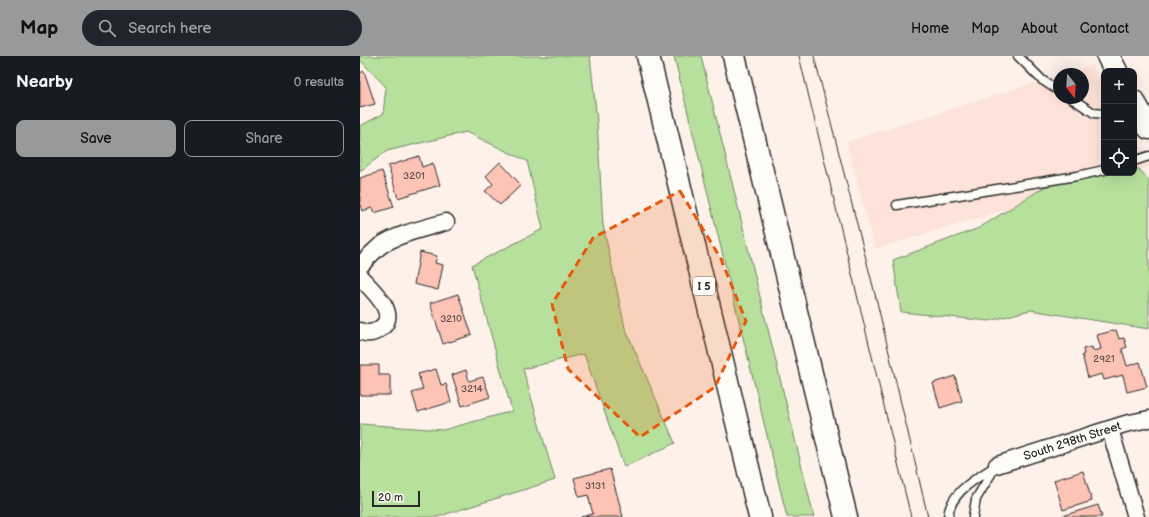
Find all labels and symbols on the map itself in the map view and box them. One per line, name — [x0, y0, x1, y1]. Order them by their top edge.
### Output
north arrow — [1053, 68, 1089, 104]
house number: 3201 — [403, 170, 425, 182]
road number: I 5 — [693, 277, 715, 295]
house number: 3210 — [440, 313, 462, 325]
house number: 2921 — [1093, 353, 1115, 365]
house number: 3214 — [461, 383, 483, 395]
street label: South 298th Street — [1022, 418, 1123, 464]
house number: 3131 — [585, 480, 605, 492]
scale bar — [372, 489, 420, 508]

